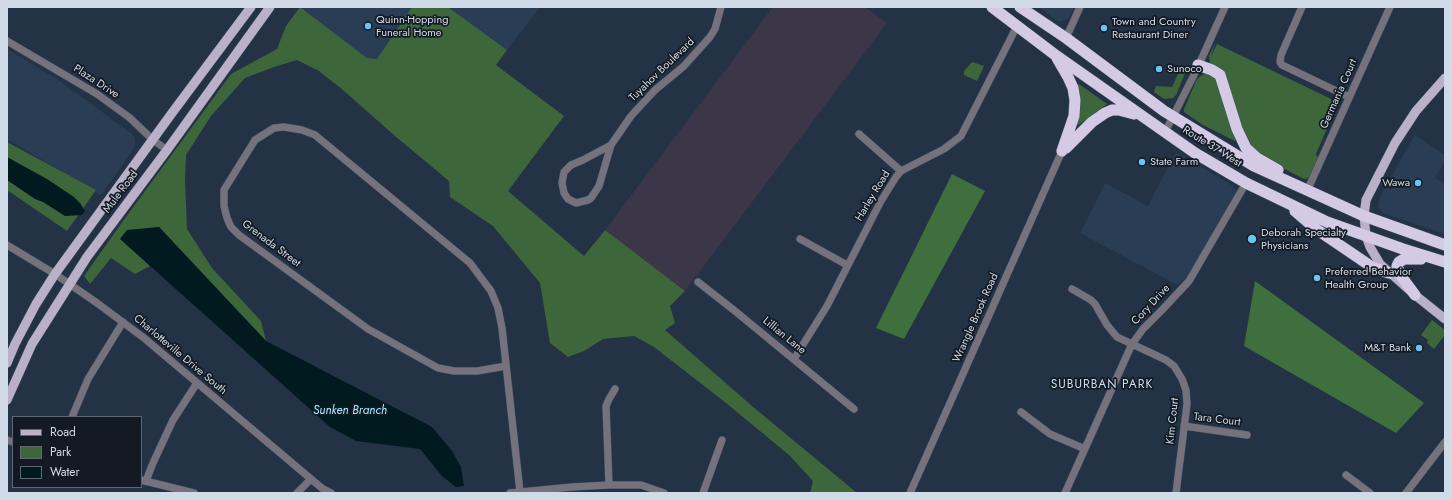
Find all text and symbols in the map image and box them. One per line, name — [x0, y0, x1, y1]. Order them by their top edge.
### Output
place label: Quinn-Hopping Funeral Home — [376, 13, 449, 39]
place label: Town and Country Restaurant Diner — [1112, 15, 1196, 41]
marker: Quinn-Hopping Funeral Home — [363, 21, 373, 31]
marker: Town and Country Restaurant Diner — [1099, 23, 1109, 33]
street label: Tuyahov Boulevard — [626, 35, 698, 105]
street label: Germania Court — [1318, 57, 1360, 131]
street label: Plaza Drive — [71, 62, 121, 102]
place label: Sunoco — [1167, 62, 1202, 76]
marker: Sunoco — [1154, 64, 1164, 74]
street label: Route 37 West — [1180, 124, 1244, 170]
place label: State Farm — [1150, 155, 1198, 169]
marker: State Farm — [1137, 157, 1147, 167]
street label: Mule Road — [101, 168, 141, 216]
street label: Harley Road — [853, 168, 893, 224]
place label: Wawa — [1382, 176, 1410, 190]
marker: Wawa — [1413, 178, 1423, 188]
street label: Grenada Street — [239, 218, 303, 270]
place label: Deborah Specialty Physicians — [1261, 226, 1346, 252]
marker: Deborah Specialty Physicians — [1246, 233, 1258, 245]
place label: Preferred Behavior Health Group — [1325, 265, 1412, 291]
street label: Wrangle Brook Road — [950, 271, 1002, 365]
marker: Preferred Behavior Health Group — [1312, 273, 1322, 283]
street label: Cory Drive — [1129, 282, 1173, 328]
street label: Charlotteville Drive South — [131, 312, 229, 398]
street label: Lillian Lane — [760, 315, 808, 357]
place label: M&T Bank — [1364, 341, 1411, 355]
marker: M&T Bank — [1414, 343, 1424, 353]
district label: SUBURBAN PARK — [1051, 378, 1153, 392]
street label: Kim Court — [1164, 397, 1182, 445]
water label: Sunken Branch — [313, 404, 387, 418]
street label: Tara Court — [1193, 411, 1241, 429]
legend — [12, 416, 142, 488]
text: Road — [50, 423, 76, 441]
text: Park — [50, 443, 71, 461]
text: Water — [50, 463, 80, 481]

